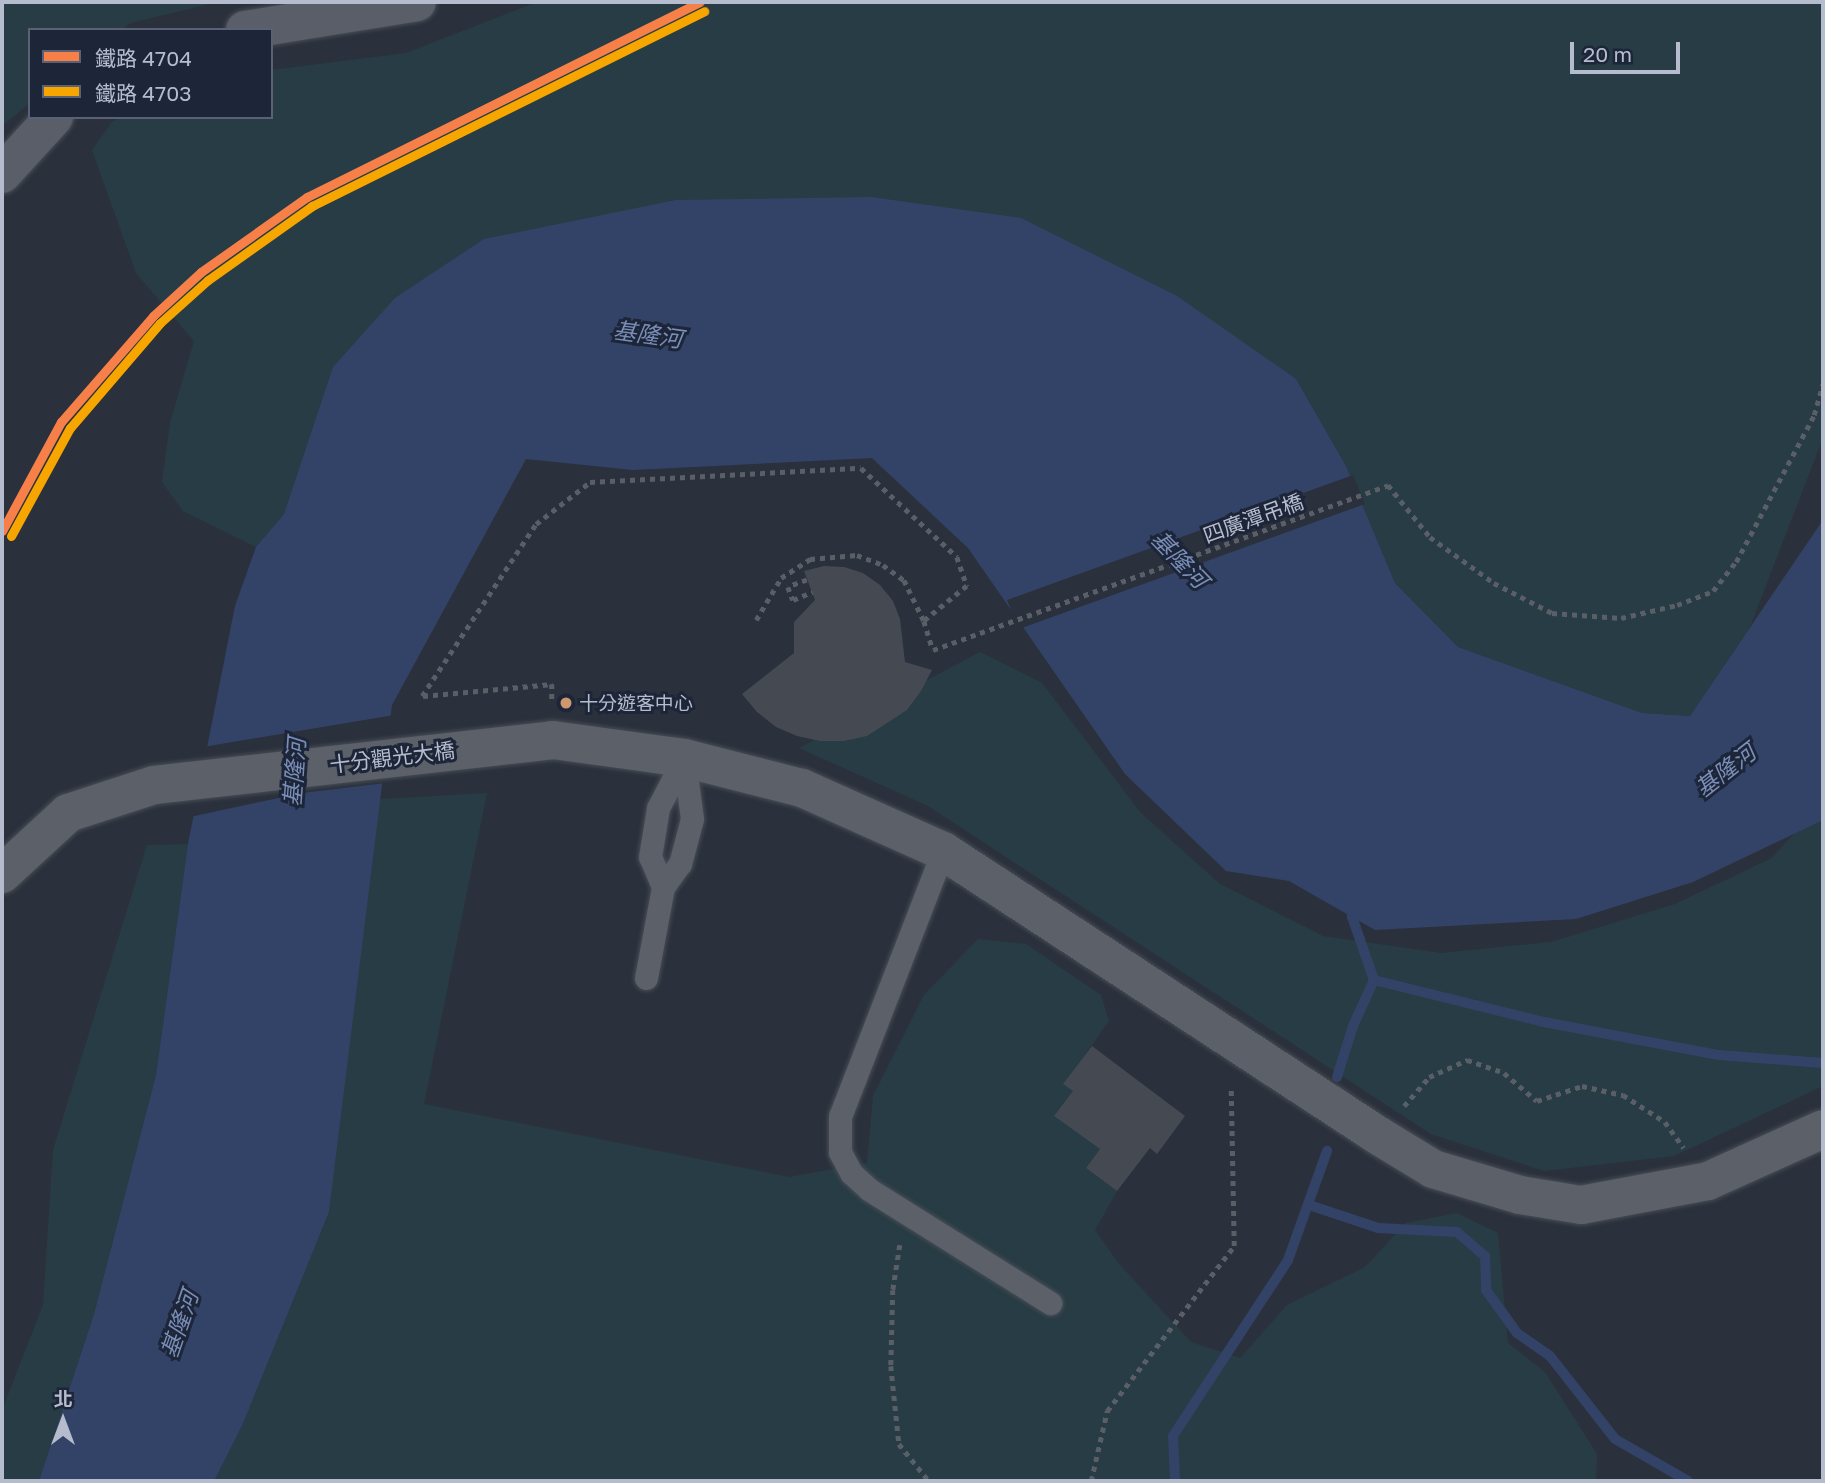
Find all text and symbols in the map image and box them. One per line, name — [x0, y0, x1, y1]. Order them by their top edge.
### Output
legend — [28, 28, 273, 119]
scale bar — [1573, 28, 1683, 72]
text: 20 m — [1583, 41, 1632, 67]
text: 鐵路 4704 — [95, 45, 192, 71]
text: 鐵路 4703 — [95, 80, 192, 106]
water label: 基隆河 — [612, 316, 684, 352]
street label: 四廣潭吊橋 — [1199, 488, 1307, 548]
water label: 基隆河 — [1146, 525, 1214, 593]
place label: 十分遊客中心 — [579, 692, 693, 714]
marker: 十分遊客中心 — [559, 696, 573, 710]
water label: 基隆河 — [278, 737, 310, 807]
street label: 十分觀光大橋 — [328, 737, 456, 777]
water label: 基隆河 — [1689, 738, 1761, 802]
water label: 基隆河 — [155, 1287, 203, 1361]
north arrow — [28, 1385, 98, 1455]
text: 北 — [53, 1387, 73, 1410]

